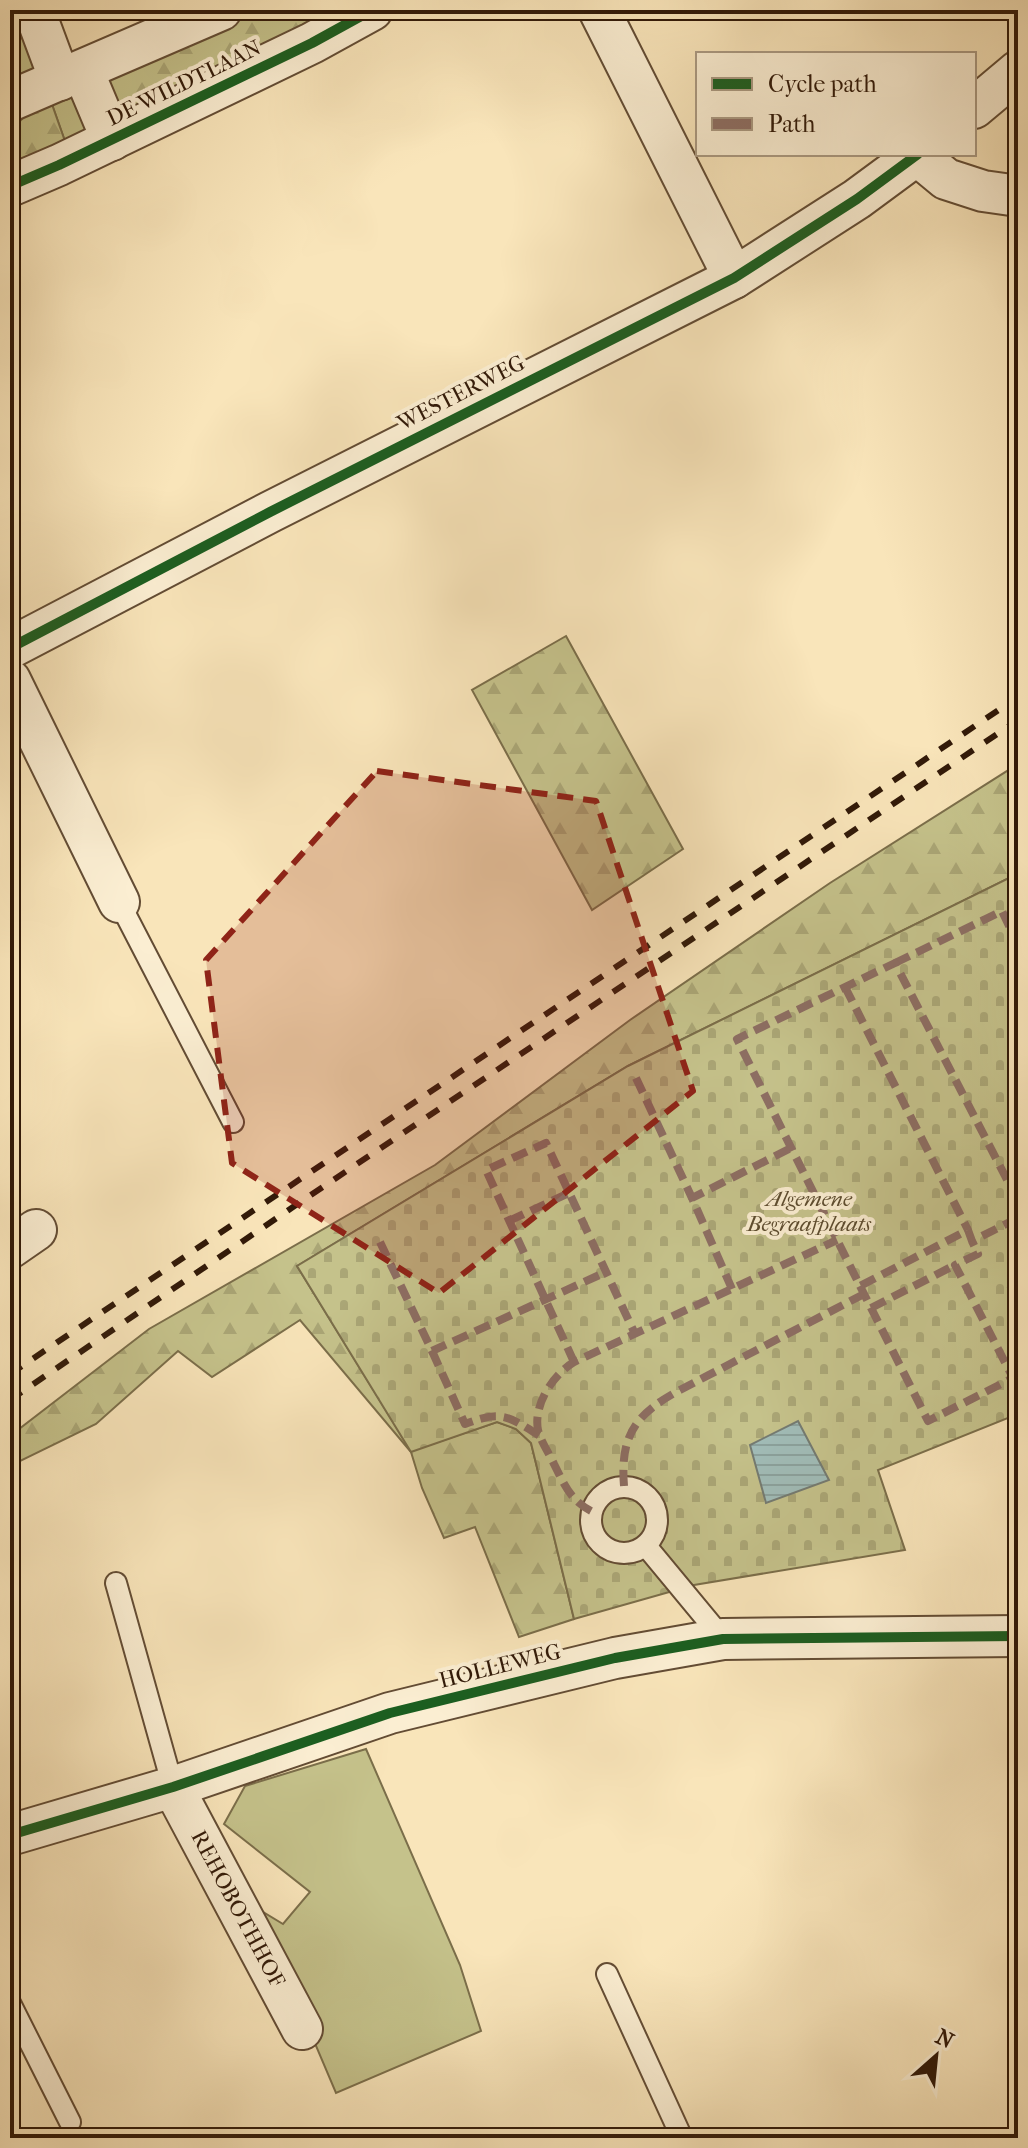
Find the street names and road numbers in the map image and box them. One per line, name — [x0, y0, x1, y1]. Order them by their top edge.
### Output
street label: DE WILDTLAAN — [103, 34, 266, 132]
street label: WESTERWEG — [392, 350, 529, 437]
street label: HOLLEWEG — [436, 1638, 564, 1694]
street label: REHOBOTHHOF — [186, 1826, 290, 1992]

